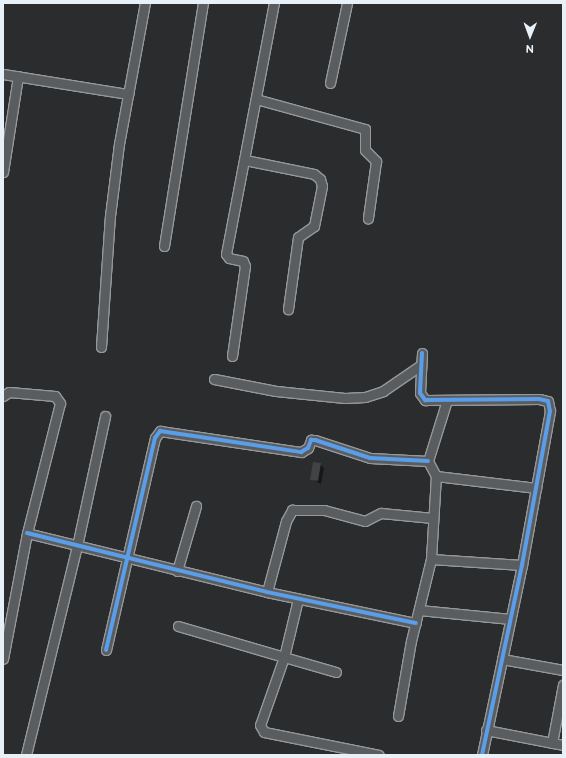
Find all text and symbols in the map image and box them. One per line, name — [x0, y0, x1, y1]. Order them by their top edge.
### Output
north arrow — [510, 16, 550, 56]
text: N — [526, 42, 534, 55]

